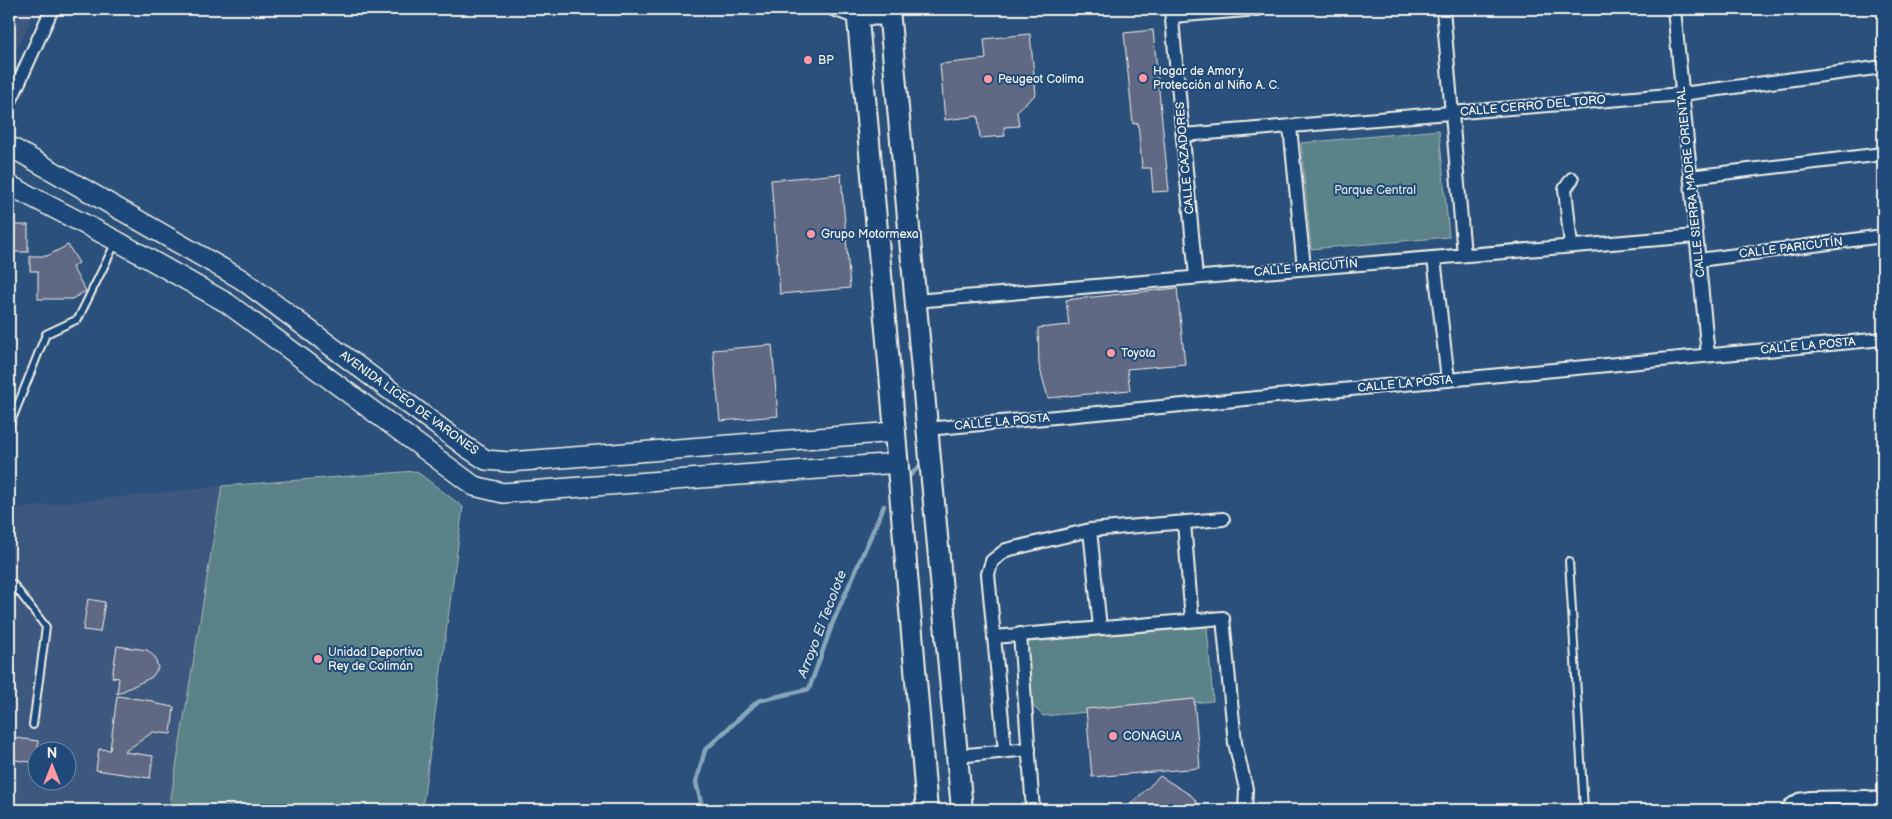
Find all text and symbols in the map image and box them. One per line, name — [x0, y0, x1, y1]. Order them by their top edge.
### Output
place label: BP — [818, 53, 834, 68]
marker: BP — [802, 54, 814, 66]
place label: Hogar de Amor y Protección al Niño A. C. — [1153, 64, 1279, 93]
place label: Peugeot Colima — [998, 72, 1084, 87]
marker: Hogar de Amor y Protección al Niño A. C. — [1137, 72, 1149, 84]
marker: Peugeot Colima — [982, 73, 994, 85]
street label: CALLE SIERRA MADRE ORIENTAL — [1674, 86, 1708, 278]
street label: CALLE CERRO DEL TORO — [1459, 92, 1607, 120]
street label: CALLE CAZADORES — [1173, 101, 1197, 215]
park label: Parque Central — [1334, 183, 1416, 198]
place label: Grupo Motormexa — [821, 227, 919, 242]
marker: Grupo Motormexa — [805, 228, 817, 240]
street label: CALLE PARICUTÍN — [1738, 232, 1844, 262]
street label: CALLE PARICUTÍN — [1253, 254, 1359, 280]
street label: CALLE LA POSTA — [1760, 334, 1857, 358]
place label: Toyota — [1121, 346, 1156, 361]
marker: Toyota — [1105, 347, 1117, 359]
street label: AVENIDA LICEO DE VARONES — [337, 348, 481, 458]
street label: CALLE LA POSTA — [1357, 372, 1454, 396]
street label: CALLE LA POSTA — [954, 410, 1051, 434]
water label: Arroyo El Tecolote — [793, 568, 850, 681]
place label: Unidad Deportiva Rey de Colimán — [328, 645, 423, 674]
marker: Unidad Deportiva Rey de Colimán — [312, 653, 324, 665]
place label: CONAGUA — [1123, 729, 1182, 744]
marker: CONAGUA — [1107, 730, 1119, 742]
north arrow — [28, 742, 78, 792]
text: N — [47, 745, 57, 762]

